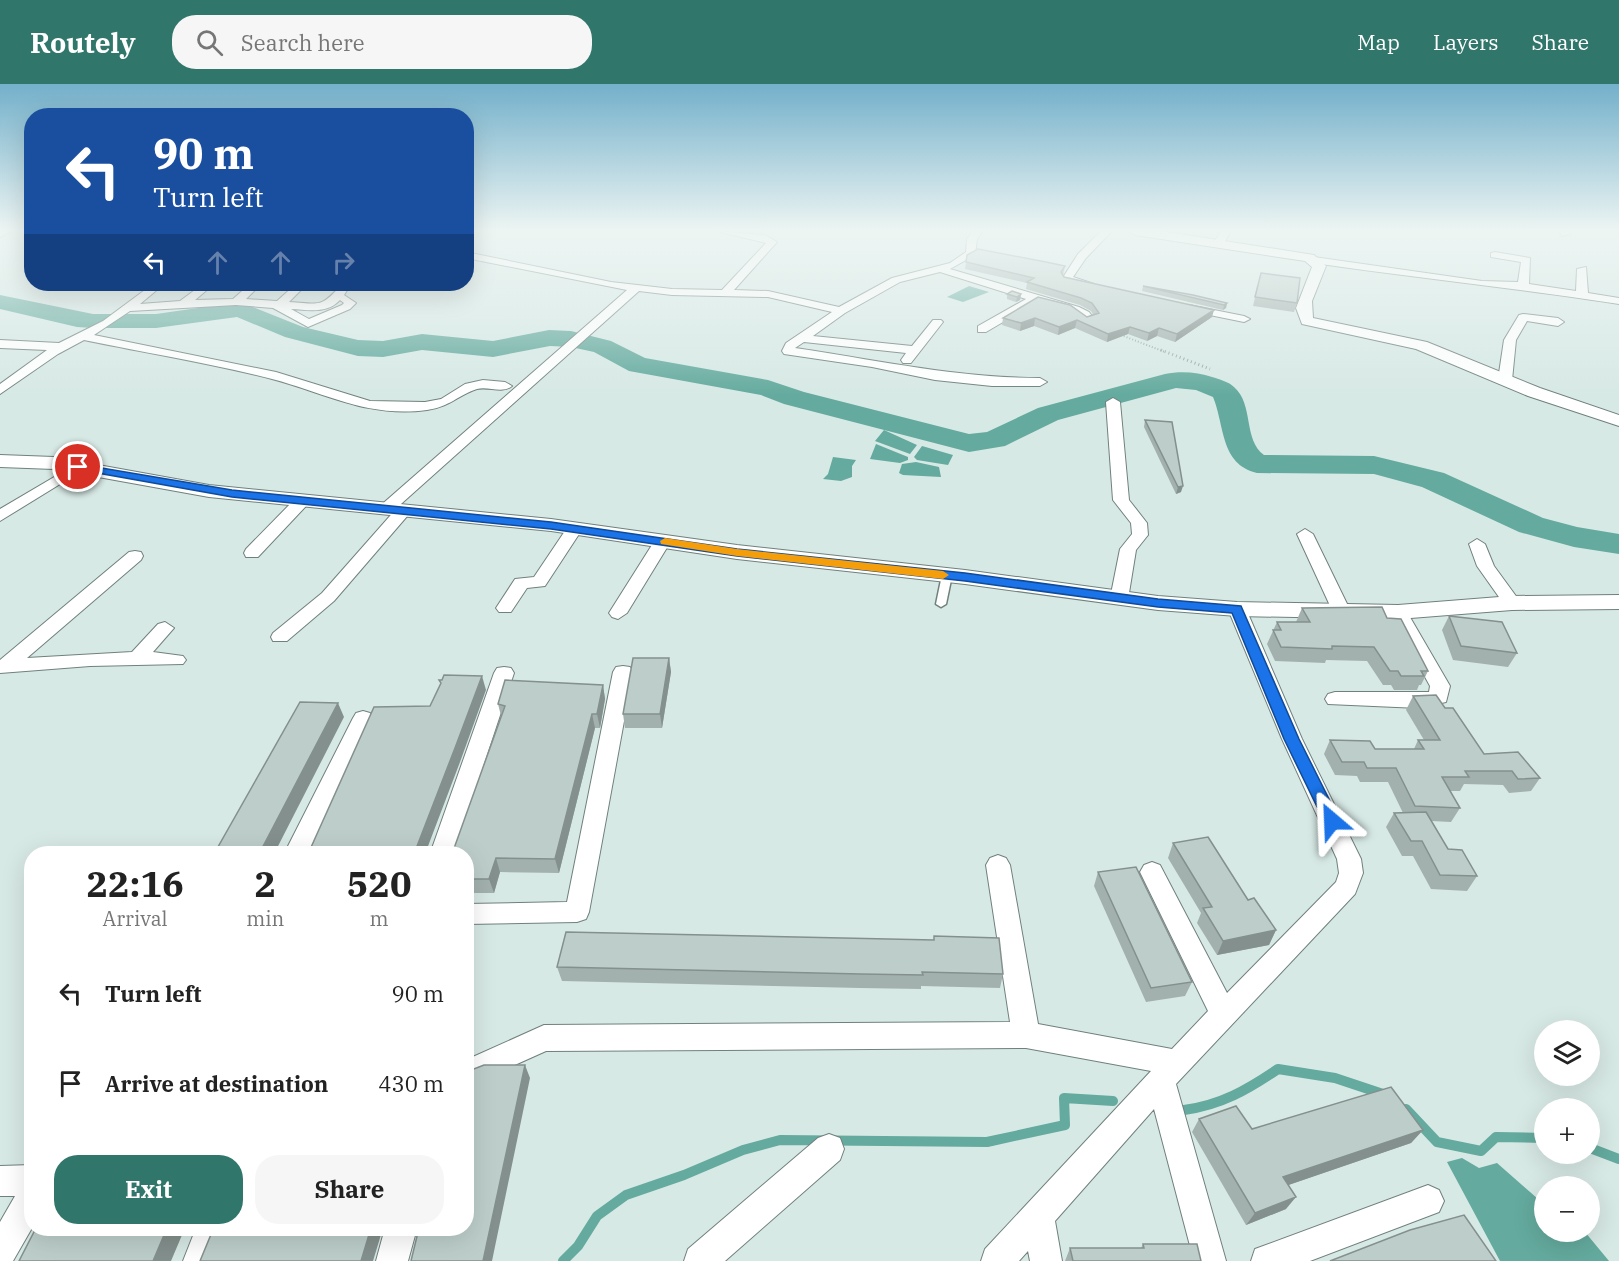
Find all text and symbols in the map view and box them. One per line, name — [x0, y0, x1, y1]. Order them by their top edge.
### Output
search box — [172, 15, 592, 69]
text: Routely — [30, 24, 136, 61]
icon: search — [193, 26, 226, 59]
text: Search here — [241, 28, 365, 57]
text: Map — [1357, 28, 1400, 56]
text: Layers — [1433, 28, 1499, 56]
text: Share — [1532, 28, 1589, 56]
text: 90 m — [153, 126, 254, 181]
icon: left — [54, 132, 132, 210]
text: Turn left — [153, 179, 264, 214]
icon: left — [138, 246, 171, 279]
icon: ahead — [201, 246, 234, 279]
icon: ahead — [264, 246, 297, 279]
icon: right — [327, 246, 360, 279]
pin — [52, 441, 103, 492]
icon: arrive — [61, 450, 94, 483]
position arrow — [1300, 789, 1364, 853]
text: 22:16 — [86, 860, 184, 907]
text: 2 — [254, 860, 276, 907]
text: 520 — [347, 860, 412, 907]
text: Arrival — [103, 905, 168, 932]
text: min — [246, 905, 284, 932]
text: m — [370, 905, 389, 932]
icon: left — [54, 977, 87, 1010]
text: Turn left — [105, 979, 201, 1008]
text: 90 m — [392, 979, 444, 1008]
map controls — [1534, 1020, 1600, 1242]
button: layers — [1534, 1020, 1600, 1086]
icon: arrive — [54, 1067, 87, 1100]
text: Arrive at destination — [105, 1069, 328, 1098]
text: 430 m — [378, 1069, 444, 1098]
button: + — [1534, 1098, 1600, 1164]
button: Exit — [54, 1155, 243, 1224]
button: Share — [255, 1155, 444, 1224]
button: − — [1534, 1176, 1600, 1242]

